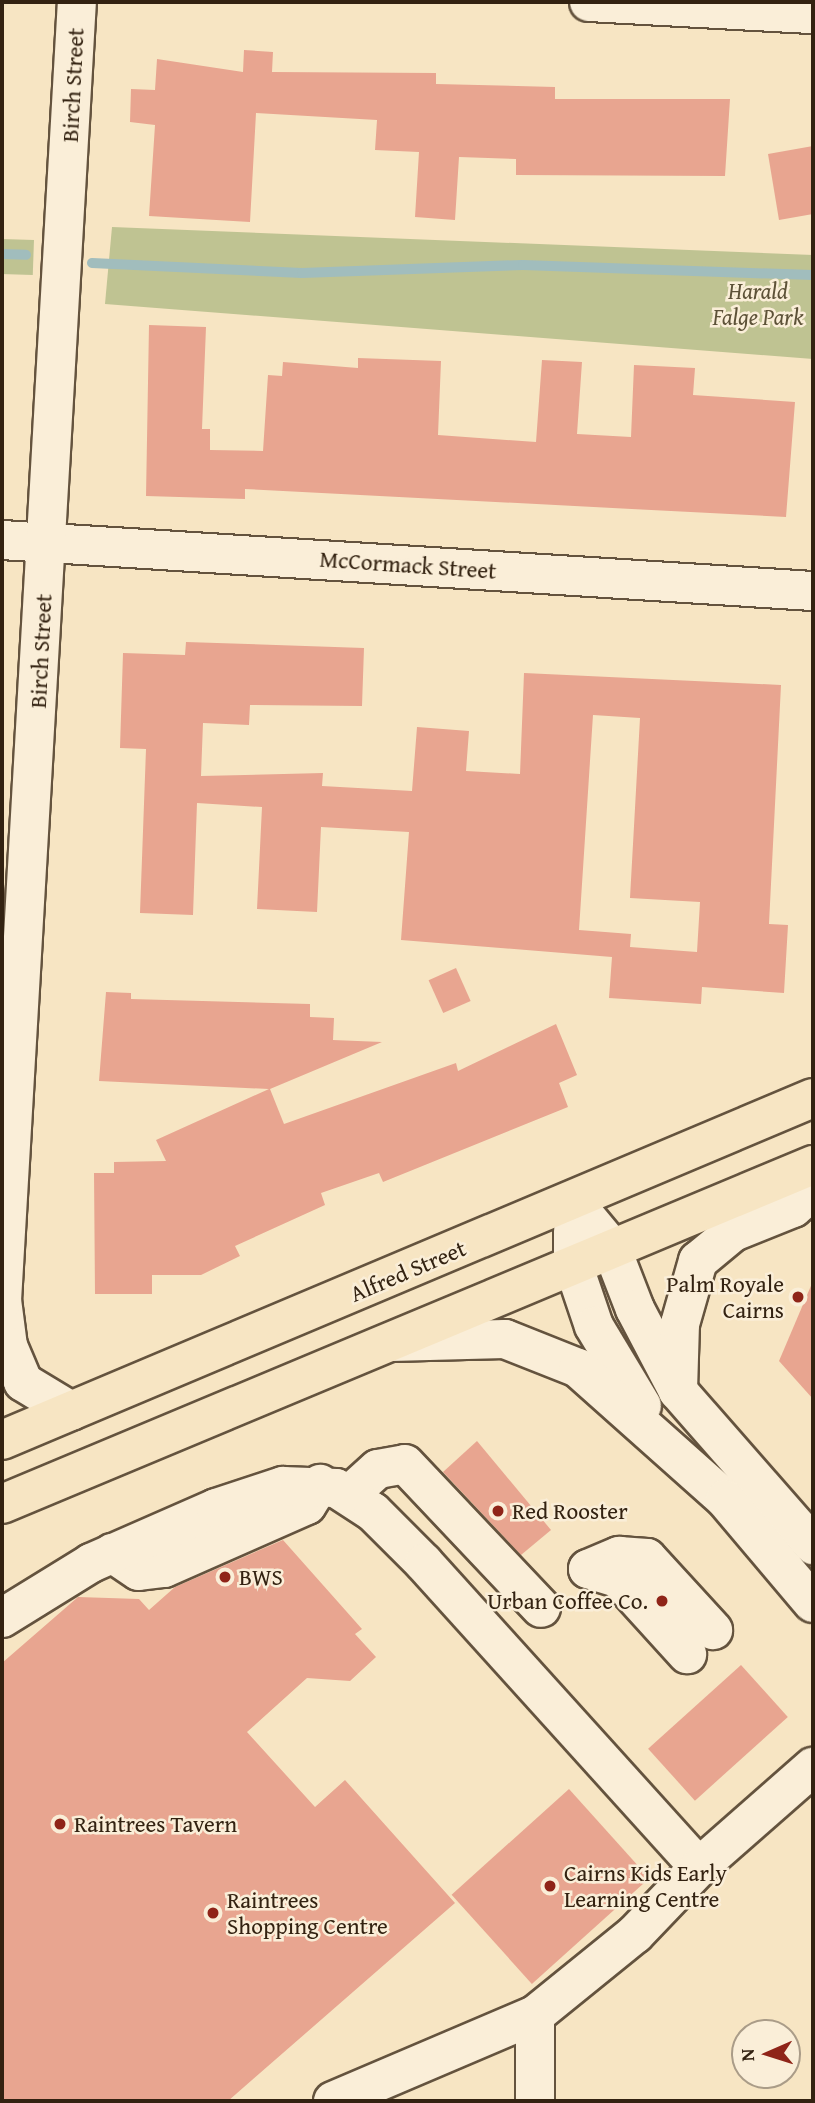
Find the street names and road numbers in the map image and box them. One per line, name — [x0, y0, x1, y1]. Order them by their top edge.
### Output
street label: Birch Street — [56, 27, 90, 143]
street label: McCormack Street — [319, 545, 497, 585]
street label: Birch Street — [24, 593, 58, 709]
street label: Alfred Street — [346, 1234, 470, 1308]

